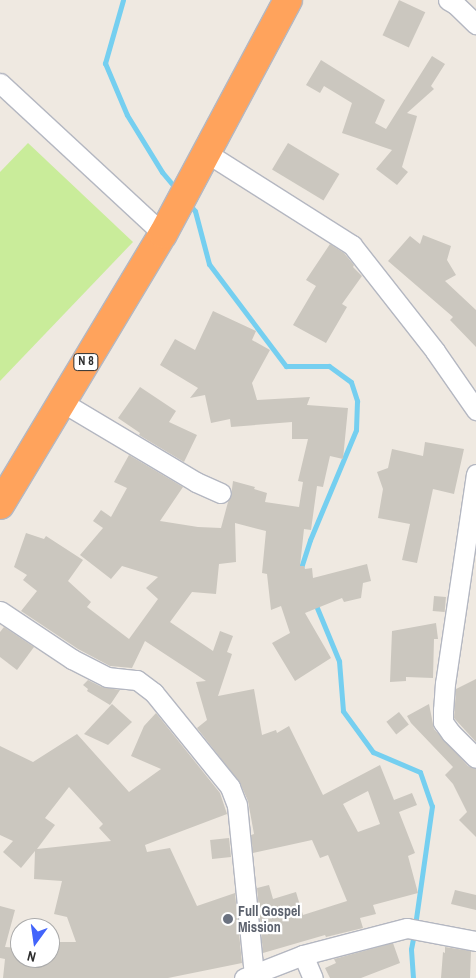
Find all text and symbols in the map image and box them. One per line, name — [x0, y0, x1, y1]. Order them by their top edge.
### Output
road number: N 8 — [72, 352, 100, 372]
place label: Full Gospel Mission — [238, 903, 301, 936]
marker: Full Gospel Mission — [222, 913, 234, 925]
north arrow — [10, 918, 60, 968]
text: N — [25, 947, 38, 966]

